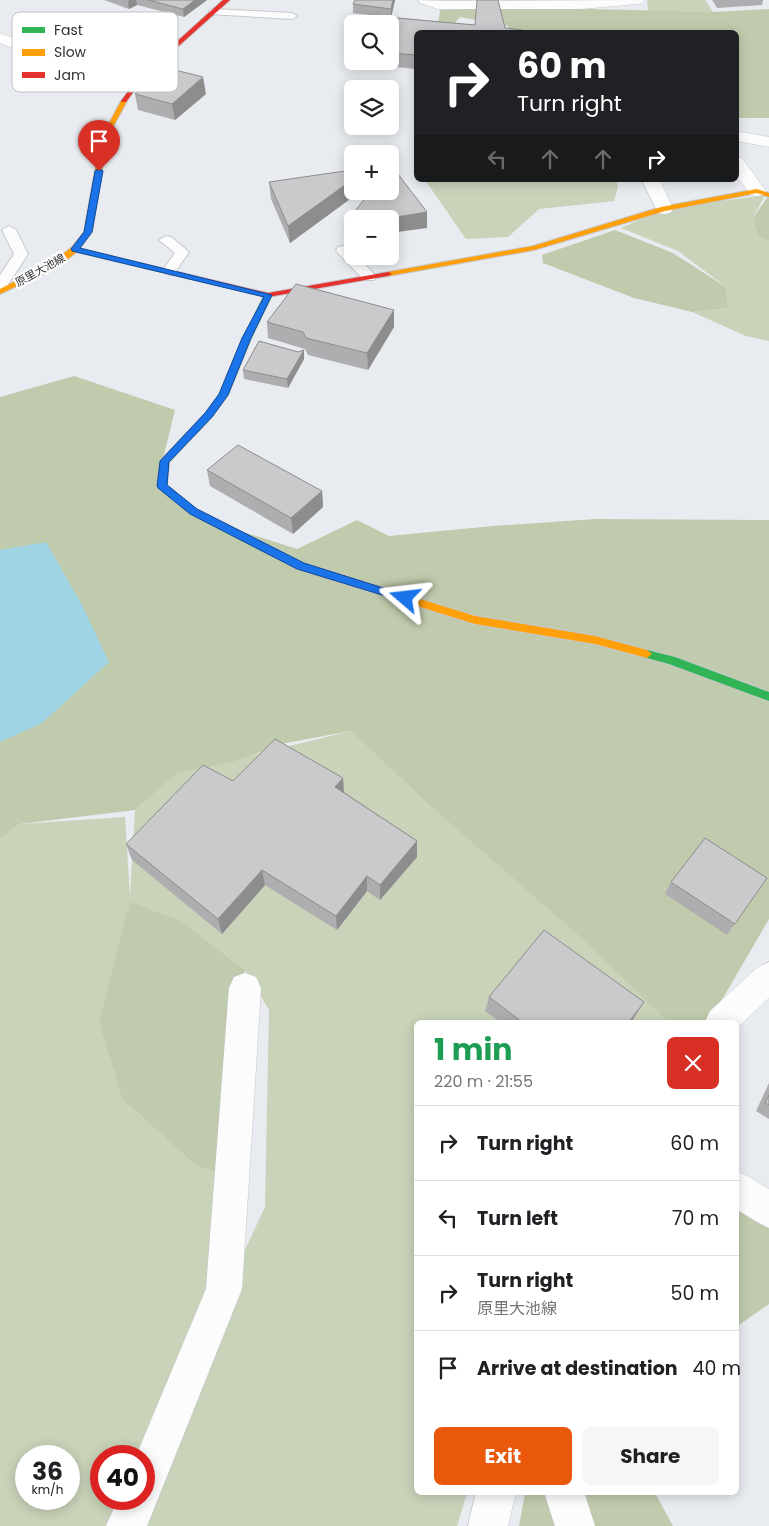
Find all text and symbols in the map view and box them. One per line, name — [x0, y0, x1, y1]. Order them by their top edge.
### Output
legend — [12, 12, 178, 92]
map controls — [344, 15, 399, 265]
button: search — [344, 15, 399, 70]
text: Fast — [54, 20, 83, 40]
text: 60 m — [517, 41, 607, 90]
text: Slow — [54, 42, 87, 62]
icon: right — [434, 50, 499, 115]
text: Jam — [54, 65, 85, 85]
button: layers — [344, 80, 399, 135]
text: Turn right — [517, 88, 622, 119]
pin — [78, 120, 120, 171]
icon: arrive — [85, 127, 113, 155]
button: + — [344, 145, 399, 200]
icon: left — [483, 145, 511, 173]
icon: ahead — [536, 145, 564, 173]
icon: ahead — [589, 145, 617, 173]
icon: right — [642, 145, 670, 173]
button: − — [344, 210, 399, 265]
street label: 原里大池線 — [12, 250, 68, 290]
position arrow — [378, 571, 430, 623]
text: 1 min — [434, 1028, 512, 1071]
button: close — [667, 1037, 719, 1089]
text: 220 m · 21:55 — [434, 1070, 533, 1093]
icon: right — [434, 1129, 462, 1157]
text: Turn right — [477, 1130, 573, 1157]
text: 60 m — [670, 1130, 719, 1157]
icon: left — [434, 1204, 462, 1232]
text: Turn left — [477, 1205, 558, 1232]
text: 70 m — [672, 1205, 719, 1232]
text: Turn right — [477, 1267, 573, 1294]
icon: right — [434, 1279, 462, 1307]
text: 50 m — [670, 1280, 719, 1307]
text: 原里大池線 — [477, 1297, 557, 1320]
icon: arrive — [434, 1354, 462, 1382]
text: Arrive at destination — [477, 1355, 678, 1382]
text: 40 m — [693, 1355, 741, 1382]
button: Exit — [434, 1427, 572, 1485]
button: Share — [582, 1427, 719, 1485]
speed limit sign: 40 — [90, 1445, 155, 1510]
text: 36 — [32, 1454, 63, 1489]
text: km/h — [32, 1481, 63, 1498]

